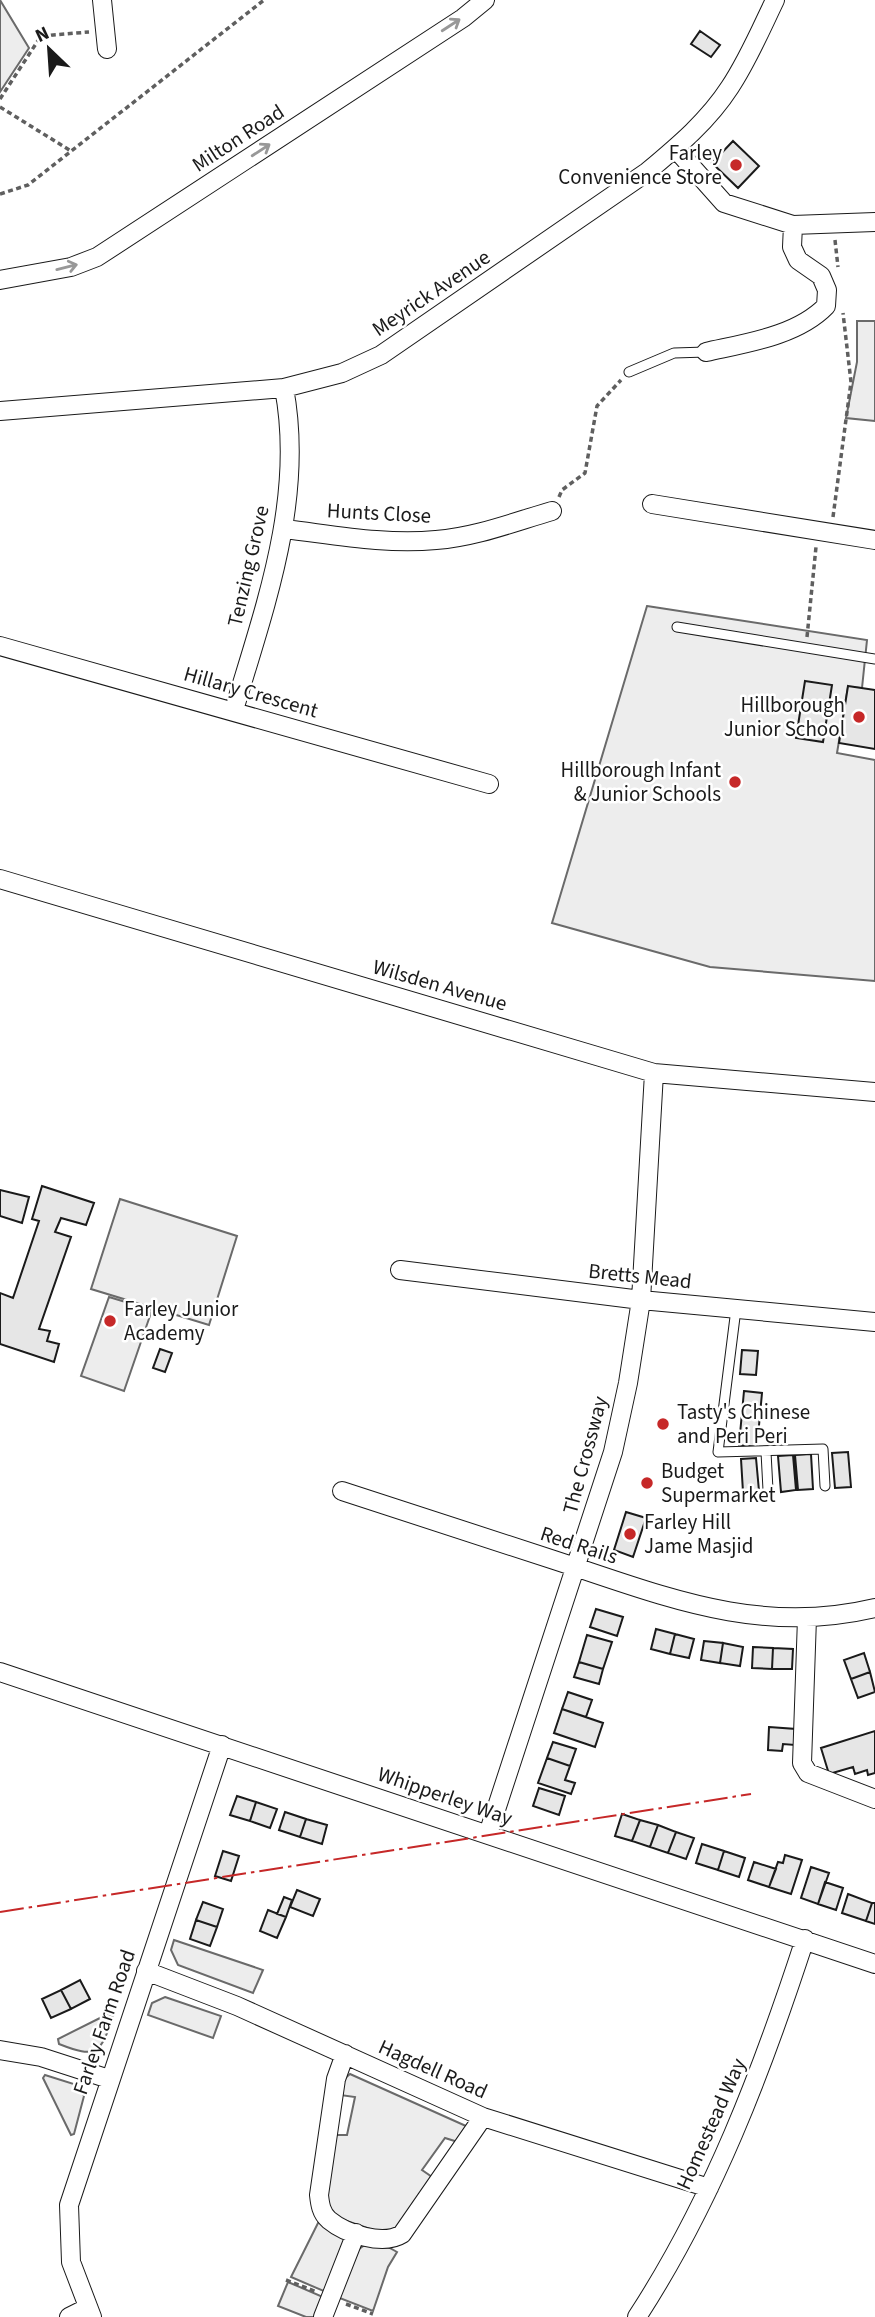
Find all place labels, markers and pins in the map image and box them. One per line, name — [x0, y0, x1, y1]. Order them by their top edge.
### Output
place label: Farley Convenience Store — [558, 138, 722, 192]
marker: Farley Convenience Store — [728, 157, 744, 173]
place label: Hillborough Junior School — [724, 690, 845, 744]
marker: Hillborough Junior School — [851, 709, 867, 725]
place label: Hillborough Infant & Junior Schools — [560, 755, 721, 809]
marker: Hillborough Infant & Junior Schools — [727, 774, 743, 790]
place label: Farley Junior Academy — [124, 1294, 239, 1348]
marker: Farley Junior Academy — [102, 1313, 118, 1329]
place label: Tasty's Chinese and Peri Peri — [677, 1397, 810, 1451]
marker: Tasty's Chinese and Peri Peri — [655, 1416, 671, 1432]
place label: Budget Supermarket — [661, 1456, 776, 1510]
marker: Budget Supermarket — [639, 1475, 655, 1491]
place label: Farley Hill Jame Masjid — [644, 1507, 753, 1561]
marker: Farley Hill Jame Masjid — [622, 1526, 638, 1542]

